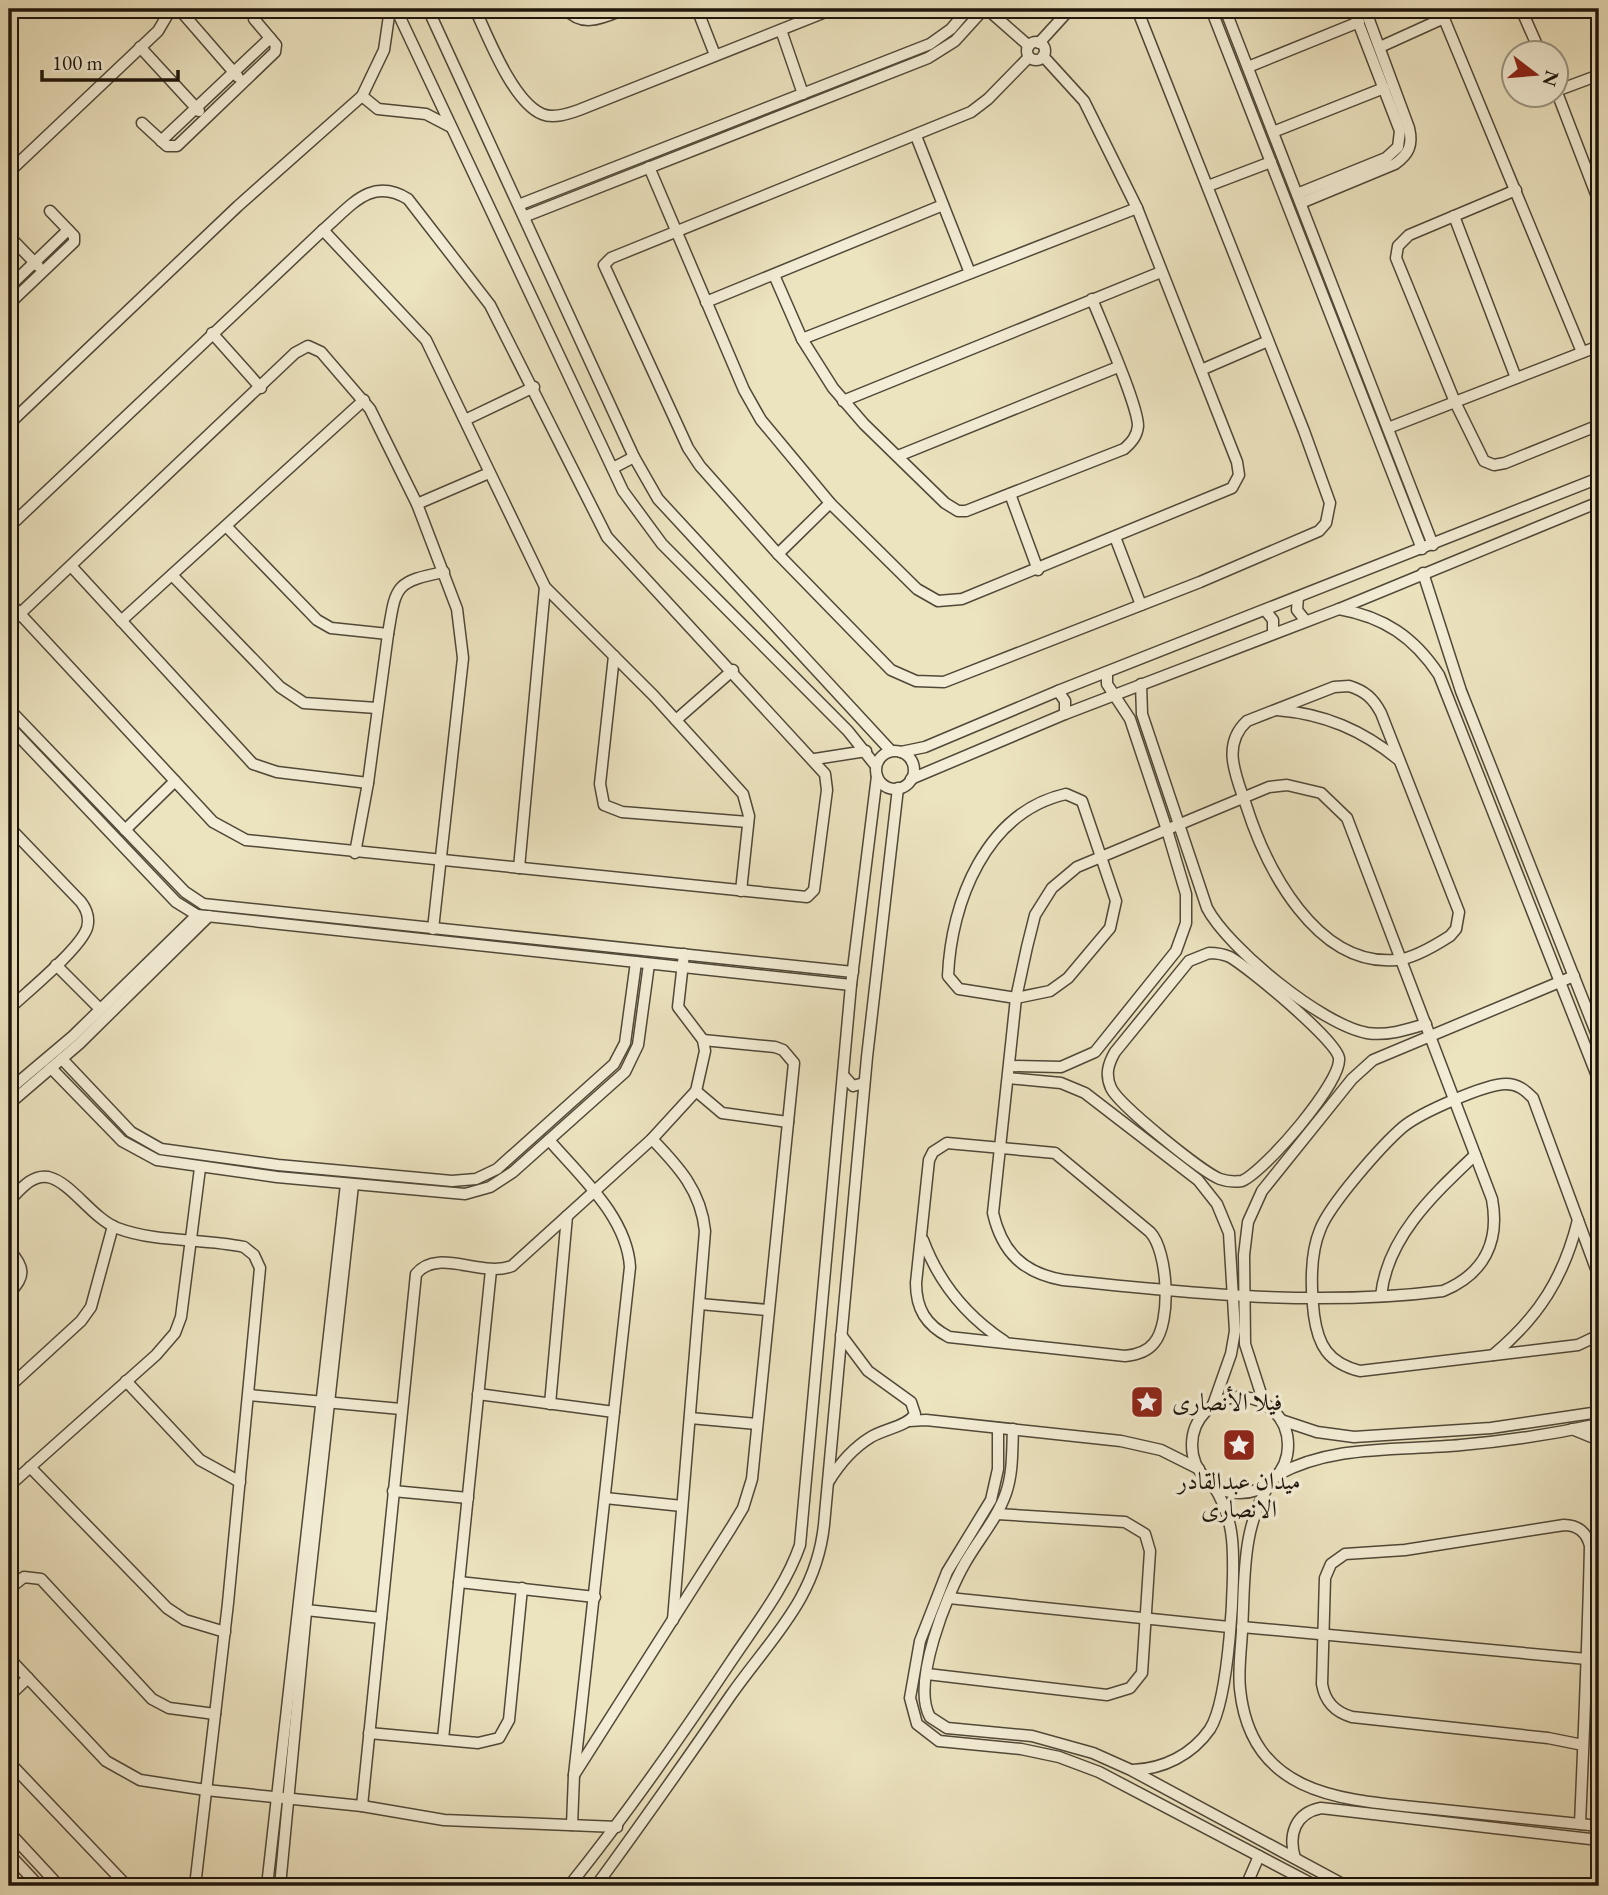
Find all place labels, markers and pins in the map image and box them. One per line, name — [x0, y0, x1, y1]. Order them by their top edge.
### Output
place icon: فيلا الأنصارى — [1128, 1383, 1166, 1421]
place label: فيلا الأنصارى — [1172, 1386, 1282, 1417]
place icon: ميدان عبدالقادر الانصارى — [1220, 1426, 1258, 1464]
place label: ميدان عبدالقادر الانصارى — [1175, 1465, 1301, 1524]

